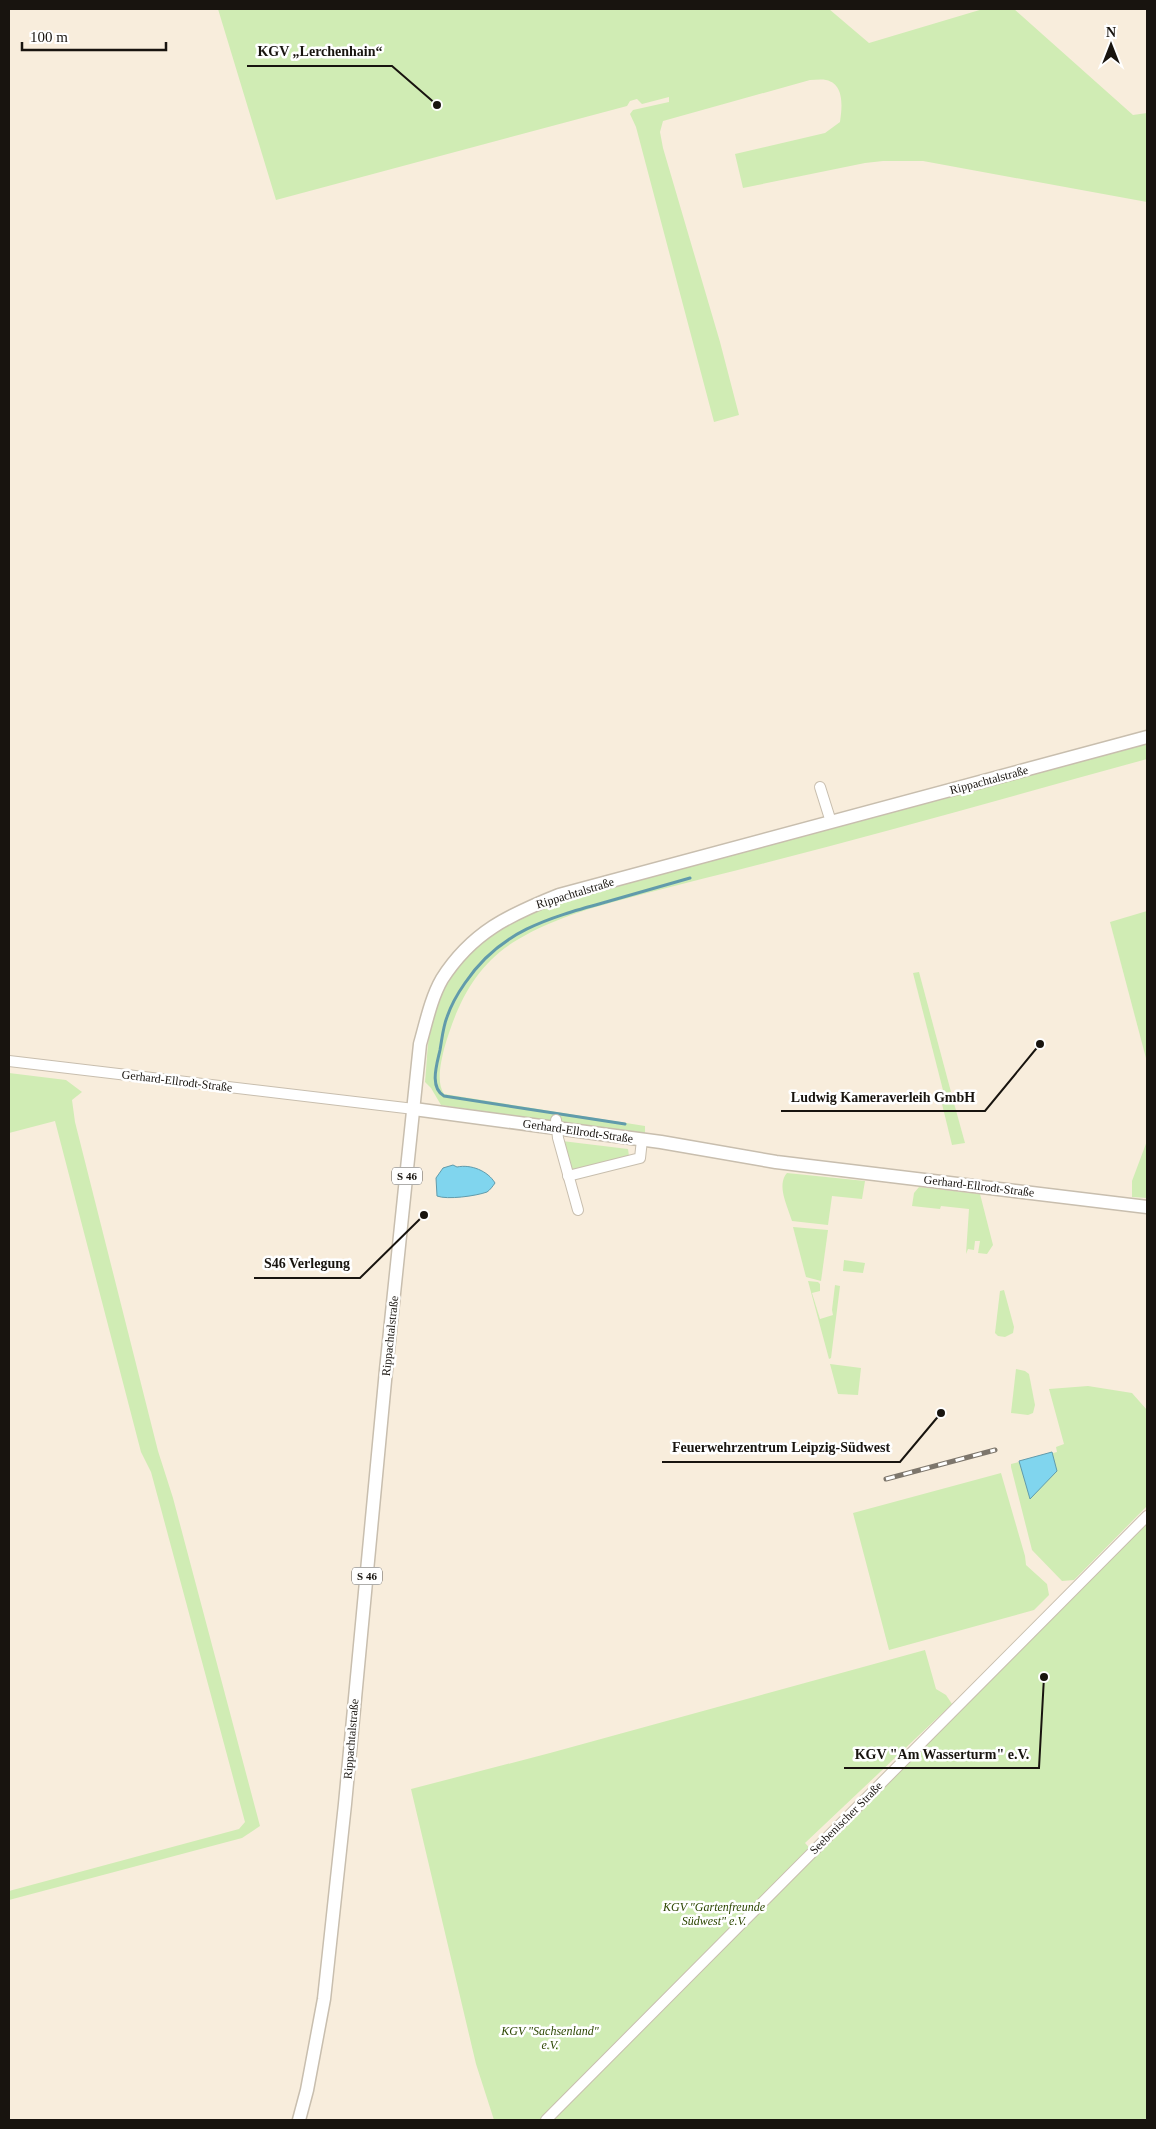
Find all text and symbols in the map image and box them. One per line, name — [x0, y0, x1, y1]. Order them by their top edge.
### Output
scale bar — [22, 20, 166, 52]
north arrow — [1086, 20, 1136, 70]
text: N — [1106, 25, 1116, 40]
text: 100 m — [30, 29, 68, 45]
callout: KGV „Lerchenhain“ — [247, 37, 392, 66]
text: KGV „Lerchenhain“ — [257, 44, 383, 59]
street label: Rippachtalstraße — [948, 763, 1030, 797]
street label: Rippachtalstraße — [534, 875, 616, 911]
street label: Gerhard-Ellrodt-Straße — [121, 1067, 233, 1095]
callout: Ludwig Kameraverleih GmbH — [781, 1082, 985, 1111]
text: Ludwig Kameraverleih GmbH — [791, 1090, 975, 1105]
street label: Gerhard-Ellrodt-Straße — [522, 1116, 634, 1146]
road number: S 46 — [392, 1168, 422, 1184]
street label: Gerhard-Ellrodt-Straße — [923, 1172, 1035, 1200]
callout: S46 Verlegung — [254, 1249, 360, 1278]
text: S46 Verlegung — [264, 1256, 350, 1271]
street label: Rippachtalstraße — [379, 1295, 401, 1377]
callout: Feuerwehrzentrum Leipzig-Südwest — [662, 1433, 900, 1462]
text: Feuerwehrzentrum Leipzig-Südwest — [672, 1440, 890, 1455]
road number: S 46 — [352, 1568, 382, 1584]
street label: Rippachtalstraße — [341, 1698, 361, 1780]
callout: KGV "Am Wasserturm" e.V. — [844, 1739, 1039, 1768]
text: KGV "Am Wasserturm" e.V. — [855, 1747, 1029, 1762]
street label: Seebenischer Straße — [807, 1779, 885, 1857]
park label: KGV "Gartenfreunde Südwest" e.V. — [662, 1900, 766, 1928]
park label: KGV "Sachsenland" e.V. — [500, 2024, 600, 2052]

